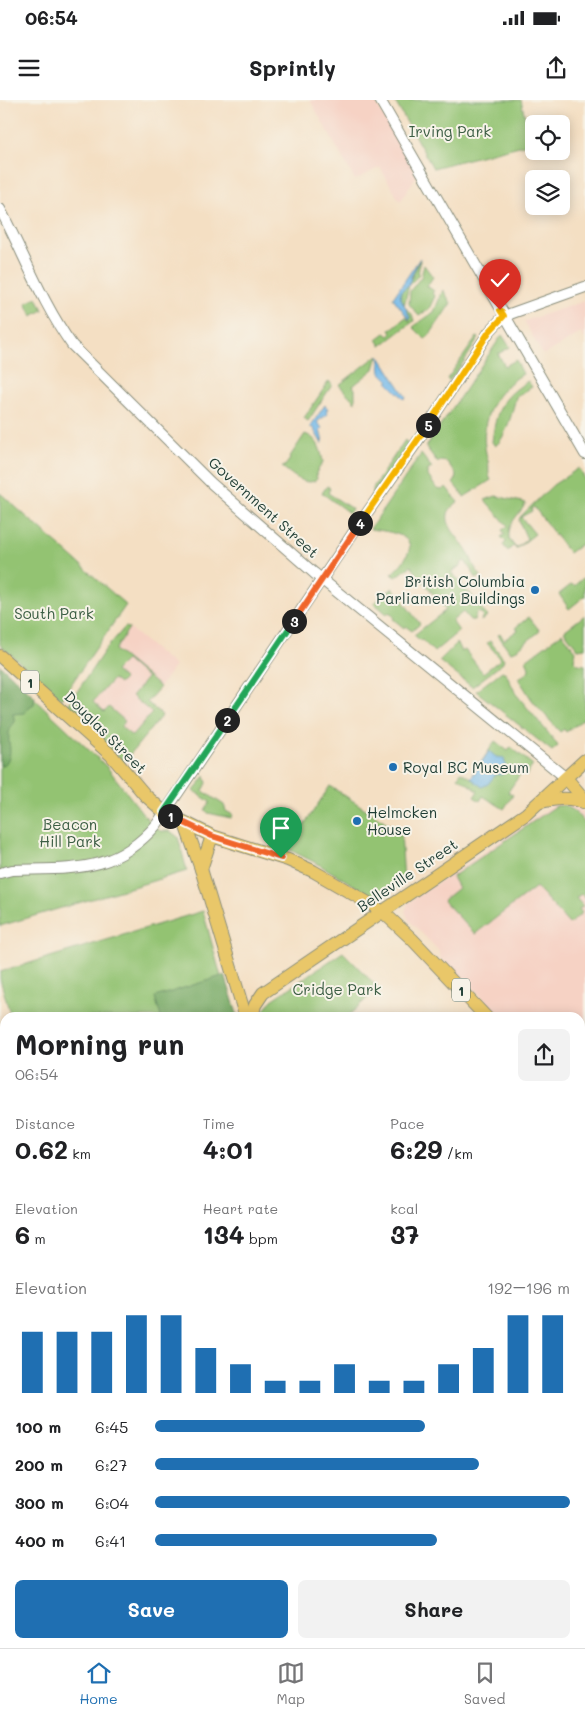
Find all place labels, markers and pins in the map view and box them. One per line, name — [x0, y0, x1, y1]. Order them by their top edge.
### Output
pin — [479, 259, 521, 310]
pin: 5 — [416, 412, 440, 438]
pin: 4 — [348, 510, 372, 536]
place label: British Columbia Parliament Buildings — [376, 571, 525, 608]
marker: British Columbia Parliament Buildings — [529, 584, 541, 596]
pin: 3 — [282, 608, 306, 634]
pin: 2 — [214, 708, 240, 732]
place label: Royal BC Museum — [403, 757, 529, 777]
marker: Royal BC Museum — [387, 761, 399, 773]
place label: Helmcken House — [367, 802, 437, 839]
pin: 1 — [158, 804, 182, 828]
pin — [260, 807, 302, 858]
marker: Helmcken House — [351, 815, 363, 827]

